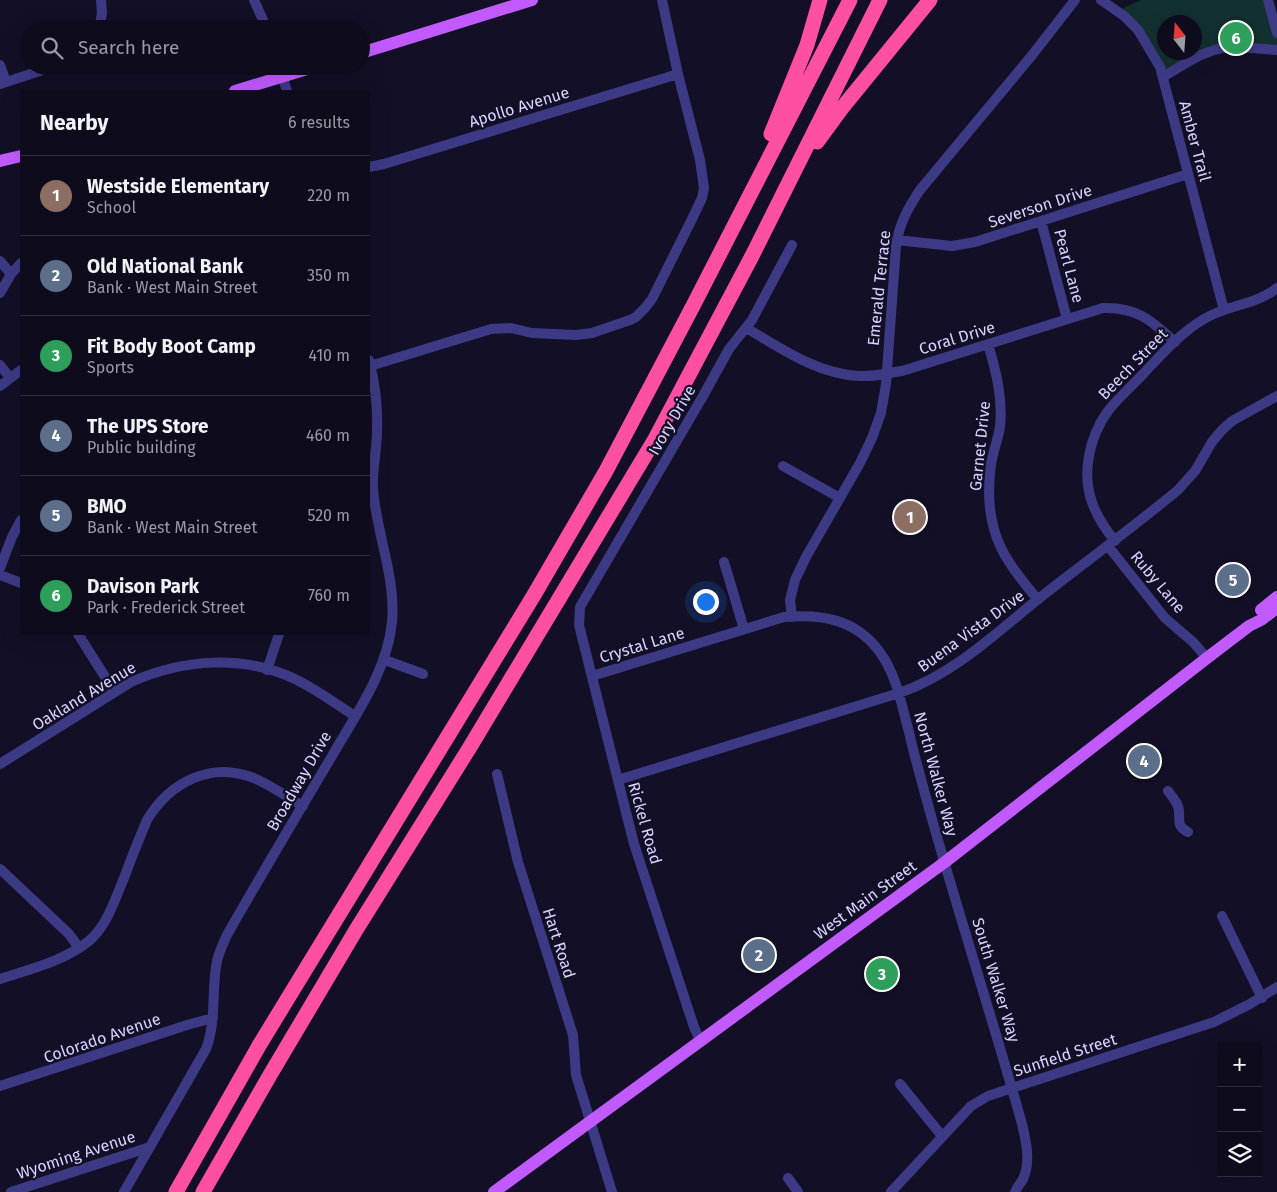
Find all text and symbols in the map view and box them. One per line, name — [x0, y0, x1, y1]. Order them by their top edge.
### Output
north arrow — [1157, 15, 1202, 60]
pin: 6 — [1220, 19, 1252, 57]
search box — [20, 20, 370, 75]
icon: search — [38, 34, 66, 62]
text: Search here — [78, 36, 179, 59]
street label: Apollo Avenue — [466, 83, 572, 131]
street label: Amber Trail — [1175, 99, 1215, 184]
text: Nearby — [40, 110, 108, 136]
text: 6 results — [288, 113, 350, 132]
text: Westside Elementary — [87, 175, 269, 198]
street label: Severson Drive — [986, 180, 1094, 232]
text: 1 — [52, 186, 60, 205]
text: 220 m — [307, 186, 350, 205]
text: School — [87, 198, 136, 217]
street label: Pearl Lane — [1050, 227, 1088, 305]
street label: Emerald Terrace — [863, 229, 895, 347]
text: Old National Bank — [87, 255, 243, 278]
text: 2 — [52, 266, 60, 285]
text: 350 m — [307, 266, 350, 285]
text: Bank · West Main Street — [87, 278, 257, 297]
street label: Coral Drive — [917, 317, 997, 359]
street label: Beech Street — [1094, 324, 1172, 404]
text: Fit Body Boot Camp — [87, 335, 256, 358]
text: 3 — [52, 346, 60, 365]
text: 410 m — [309, 346, 350, 365]
text: Sports — [87, 358, 134, 377]
street label: Ivory Drive — [644, 382, 700, 458]
street label: Garnet Drive — [966, 400, 994, 492]
text: The UPS Store — [87, 415, 209, 438]
text: 4 — [51, 426, 61, 445]
text: 460 m — [306, 426, 350, 445]
text: Public building — [87, 438, 195, 457]
text: BMO — [87, 495, 127, 518]
pin: 1 — [894, 498, 926, 536]
text: 5 — [52, 506, 60, 525]
text: 520 m — [307, 506, 350, 525]
text: Bank · West Main Street — [87, 518, 257, 537]
street label: Ruby Lane — [1127, 547, 1189, 617]
pin: 5 — [1217, 561, 1249, 599]
text: Davison Park — [87, 575, 199, 598]
text: 6 — [51, 586, 61, 605]
text: 760 m — [308, 586, 350, 605]
street label: Buena Vista Drive — [914, 586, 1028, 676]
your location — [693, 589, 719, 615]
text: Park · Frederick Street — [87, 598, 245, 617]
street label: Crystal Lane — [597, 623, 687, 667]
street label: Oakland Avenue — [29, 658, 139, 734]
street label: North Walker Way — [910, 710, 962, 838]
street label: Broadway Drive — [263, 728, 335, 834]
pin: 4 — [1128, 742, 1160, 780]
street label: Rickel Road — [624, 780, 666, 866]
street label: West Main Street — [810, 856, 920, 944]
street label: Hart Road — [539, 905, 579, 981]
street label: South Walker Way — [968, 916, 1024, 1045]
pin: 2 — [743, 936, 775, 974]
pin: 3 — [866, 955, 898, 993]
street label: Colorado Avenue — [41, 1009, 163, 1067]
street label: Sunfield Street — [1011, 1029, 1119, 1081]
map controls — [1217, 1042, 1262, 1177]
button: + — [1217, 1042, 1262, 1087]
button: − — [1217, 1087, 1262, 1132]
street label: Wyoming Avenue — [14, 1127, 138, 1183]
button: layers — [1217, 1132, 1262, 1177]

